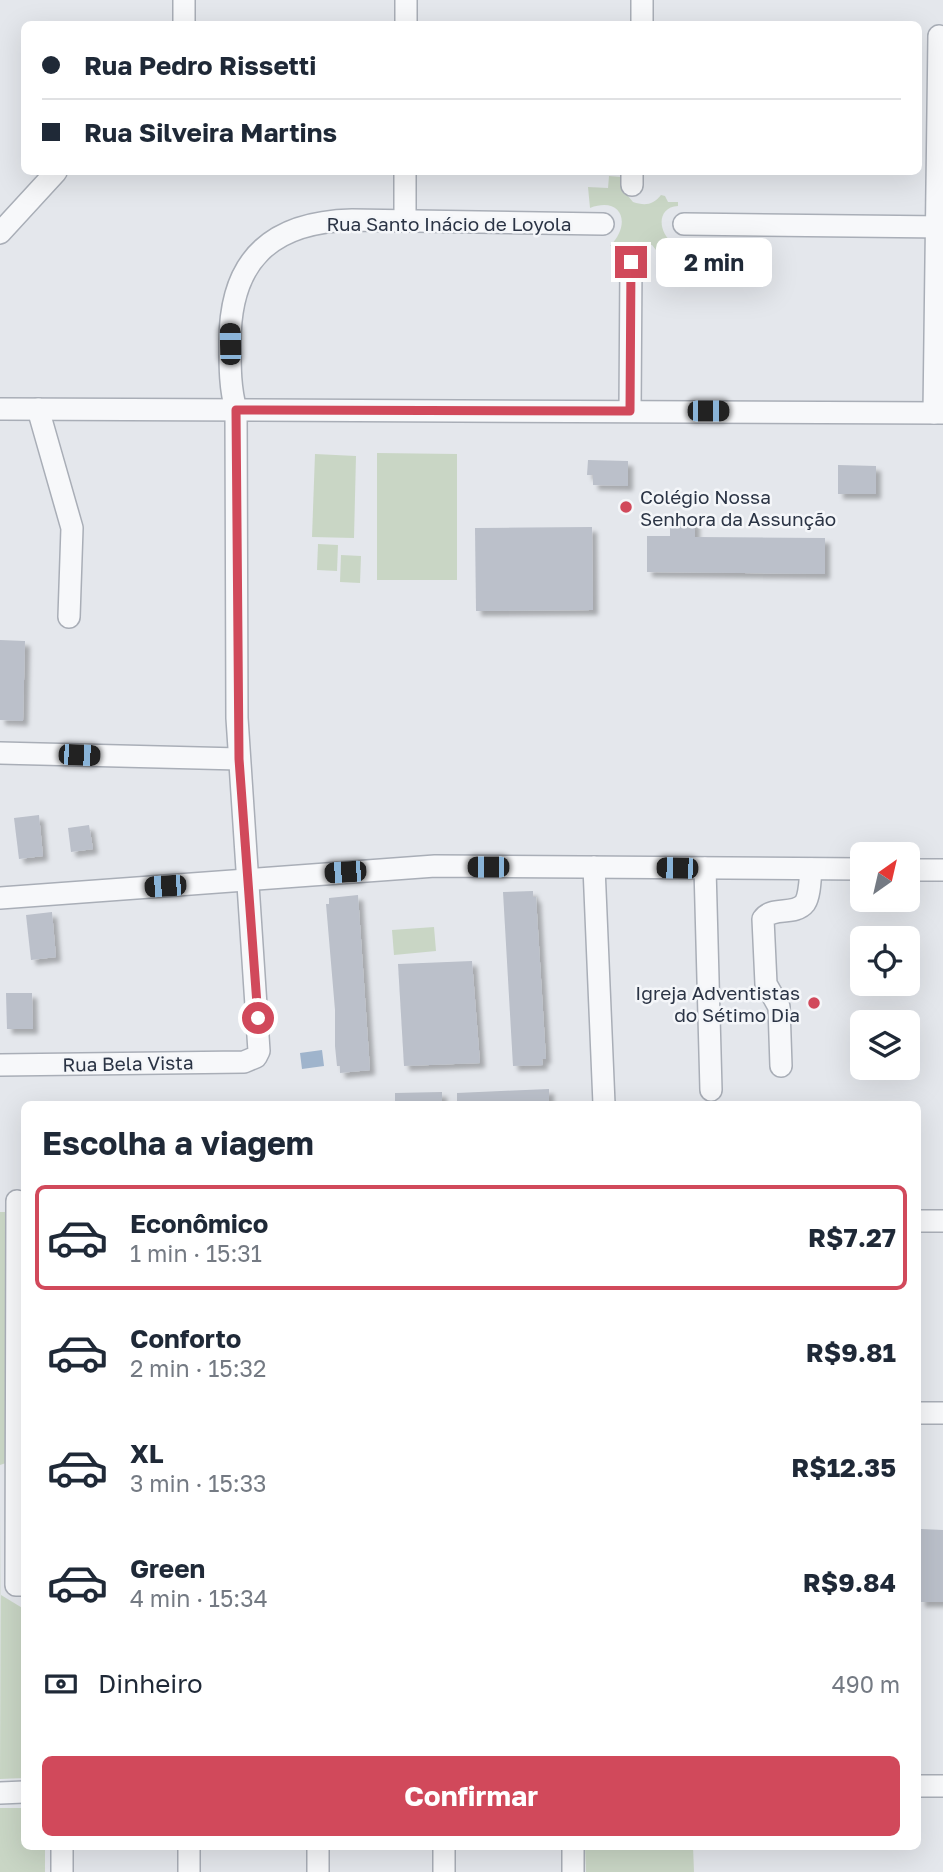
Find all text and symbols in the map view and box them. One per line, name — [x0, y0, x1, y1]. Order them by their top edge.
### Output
text: Rua Pedro Rissetti — [84, 50, 316, 81]
text: Rua Silveira Martins — [84, 117, 337, 148]
street label: Rua Santo Inácio de Loyola — [326, 212, 572, 235]
callout: 2 min — [656, 238, 771, 286]
route end — [615, 246, 647, 278]
text: 2 min — [684, 248, 744, 276]
car — [220, 323, 241, 365]
car — [688, 401, 730, 422]
place label: Colégio Nossa Senhora da Assunção — [640, 485, 836, 530]
marker: Colégio Nossa Senhora da Assunção — [618, 499, 634, 515]
car — [58, 744, 101, 766]
north arrow — [850, 842, 920, 912]
map controls — [850, 842, 920, 1080]
car — [468, 857, 510, 878]
car — [656, 857, 699, 879]
car — [324, 860, 367, 884]
car — [144, 874, 187, 898]
button: locate — [850, 926, 920, 996]
place label: Igreja Adventistas do Sétimo Dia — [635, 981, 800, 1026]
marker: Igreja Adventistas do Sétimo Dia — [806, 995, 822, 1011]
route start — [242, 1002, 274, 1034]
button: layers — [850, 1010, 920, 1080]
street label: Rua Bela Vista — [62, 1050, 194, 1076]
text: Escolha a viagem — [42, 1124, 314, 1162]
icon: car — [46, 1206, 109, 1269]
text: Econômico — [130, 1208, 268, 1239]
text: R$7.27 — [808, 1222, 896, 1253]
text: 1 min · 15:31 — [130, 1239, 262, 1267]
icon: car — [46, 1321, 109, 1384]
text: Conforto — [130, 1323, 241, 1354]
text: R$9.81 — [806, 1337, 896, 1368]
text: 2 min · 15:32 — [130, 1354, 266, 1382]
icon: car — [46, 1436, 109, 1499]
text: XL — [130, 1438, 164, 1469]
text: R$12.35 — [791, 1452, 896, 1483]
text: 3 min · 15:33 — [130, 1469, 267, 1497]
icon: car — [46, 1551, 109, 1614]
text: Green — [130, 1553, 205, 1584]
text: R$9.84 — [803, 1567, 896, 1598]
text: 4 min · 15:34 — [130, 1584, 268, 1612]
icon: cash — [42, 1665, 80, 1703]
text: Dinheiro — [98, 1668, 203, 1699]
text: 490 m — [832, 1670, 900, 1698]
button: Confirmar — [42, 1756, 900, 1836]

